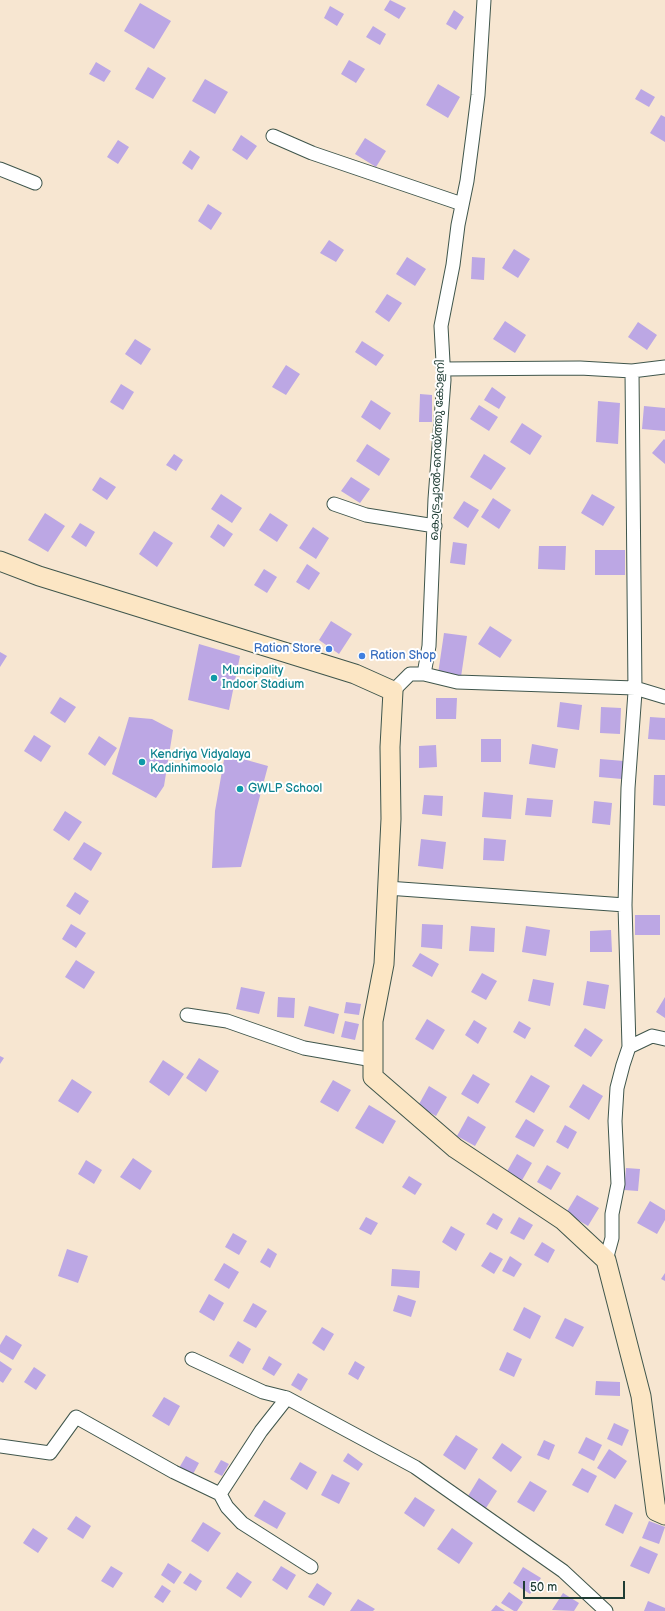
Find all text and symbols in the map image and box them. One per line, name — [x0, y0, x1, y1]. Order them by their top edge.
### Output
street label: കൊട്രച്ചാൽ-നെയ്ത്തു കോളനി — [428, 359, 448, 541]
place label: Ration Store — [254, 642, 321, 656]
marker: Ration Store — [324, 644, 334, 654]
place label: Ration Shop — [370, 649, 436, 663]
marker: Ration Shop — [357, 651, 367, 661]
place label: Muncipality Indoor Stadium — [222, 664, 304, 692]
marker: Muncipality Indoor Stadium — [209, 673, 219, 683]
place label: Kendriya Vidyalaya Kadinhimoola — [150, 748, 251, 776]
marker: Kendriya Vidyalaya Kadinhimoola — [137, 757, 147, 767]
place label: GWLP School — [248, 782, 322, 796]
marker: GWLP School — [235, 784, 245, 794]
scale bar — [525, 1573, 627, 1599]
text: 50 m — [530, 1580, 557, 1595]

